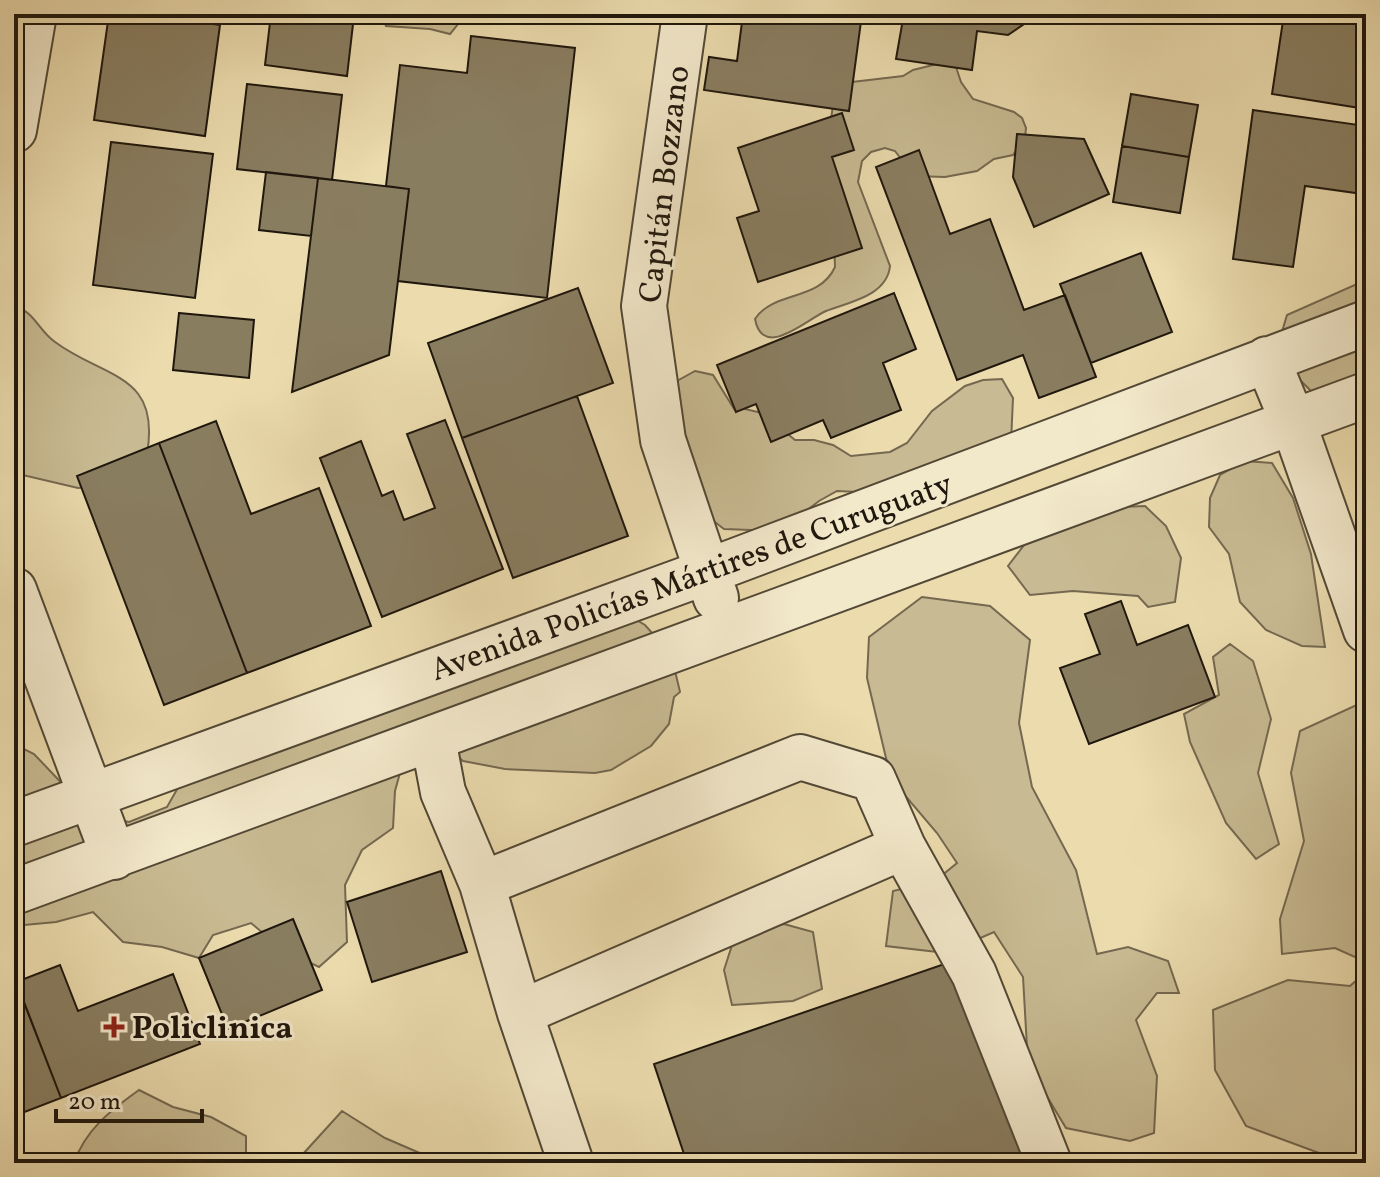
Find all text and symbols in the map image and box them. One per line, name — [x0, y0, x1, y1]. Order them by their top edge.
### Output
street label: Capitán Bozzano — [630, 63, 702, 305]
street label: Avenida Policías Mártires de Curuguaty — [425, 464, 959, 694]
place label: Policlinica — [132, 1008, 293, 1052]
marker: Policlinica — [103, 1016, 125, 1038]
scale bar — [56, 1073, 202, 1123]
text: 20 m — [68, 1086, 121, 1120]

